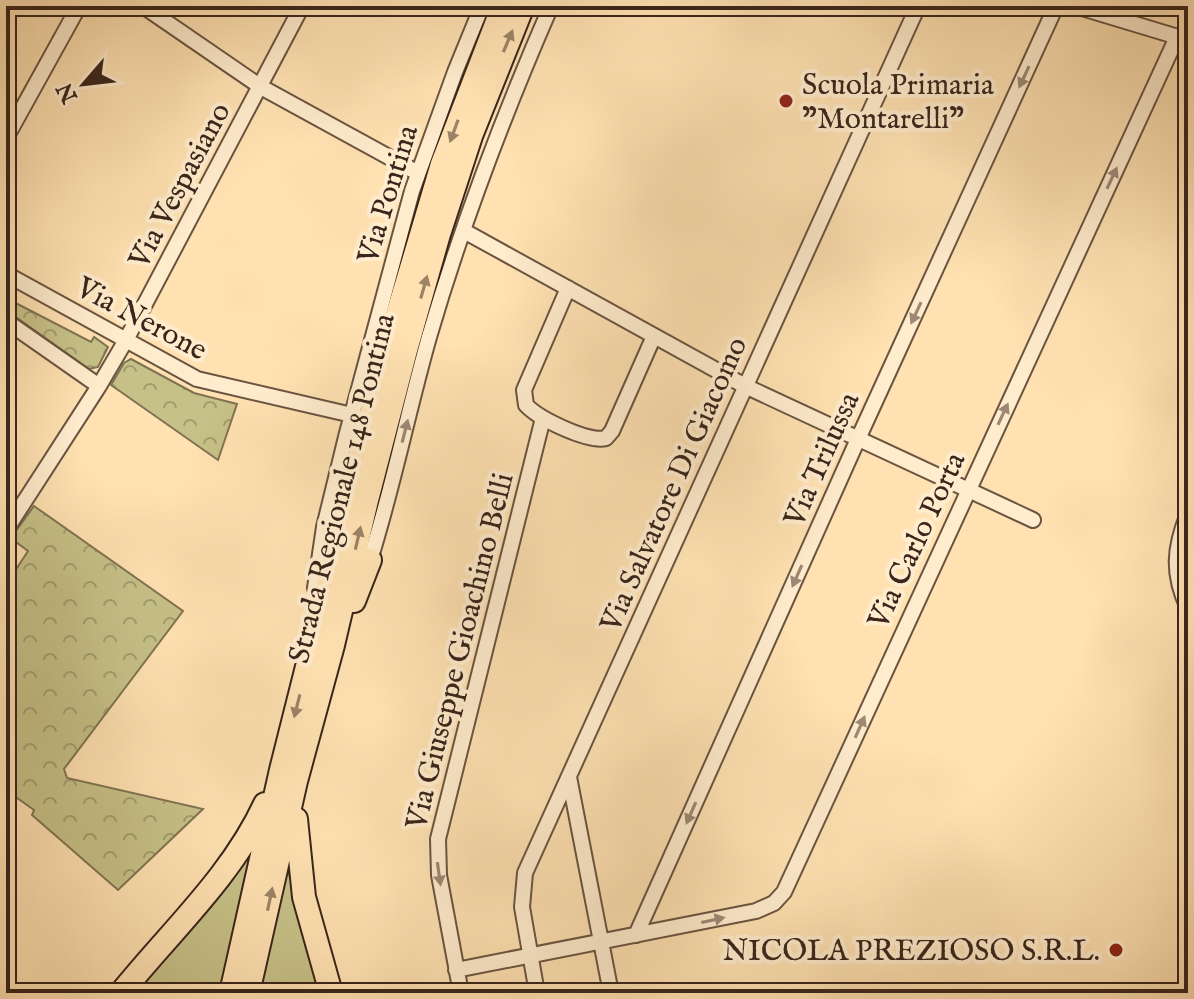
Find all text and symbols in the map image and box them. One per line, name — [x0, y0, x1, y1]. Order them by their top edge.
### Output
one-way arrow — [502, 29, 515, 53]
north arrow — [44, 44, 124, 124]
one-way arrow — [1017, 65, 1031, 89]
place label: Scuola Primaria "Montarelli" — [802, 67, 994, 139]
text: N — [51, 77, 85, 108]
marker: Scuola Primaria "Montarelli" — [777, 92, 795, 110]
street label: Via Vespasiano — [121, 96, 240, 276]
one-way arrow — [447, 119, 460, 143]
street label: Via Pontina — [350, 121, 428, 270]
one-way arrow — [1105, 167, 1119, 190]
street label: Via Nerone — [68, 269, 213, 370]
one-way arrow — [418, 274, 431, 298]
one-way arrow — [909, 302, 923, 325]
street label: Strada Regionale 148 Pontina — [281, 310, 405, 667]
street label: Via Salvatore Di Giacomo — [592, 331, 757, 639]
street label: Via Trilussa — [776, 387, 869, 534]
one-way arrow — [996, 403, 1009, 426]
one-way arrow — [399, 418, 411, 443]
street label: Via Carlo Porta — [860, 446, 975, 636]
street label: Via Giuseppe Gioachino Belli — [398, 469, 524, 835]
one-way arrow — [352, 526, 365, 551]
one-way arrow — [790, 564, 804, 588]
one-way arrow — [291, 693, 303, 718]
one-way arrow — [853, 715, 866, 739]
one-way arrow — [684, 801, 698, 825]
one-way arrow — [433, 862, 446, 887]
one-way arrow — [264, 887, 277, 912]
one-way arrow — [700, 913, 725, 925]
place label: NICOLA PREZIOSO S.R.L. — [722, 933, 1100, 971]
marker: NICOLA PREZIOSO S.R.L. — [1107, 941, 1125, 959]

